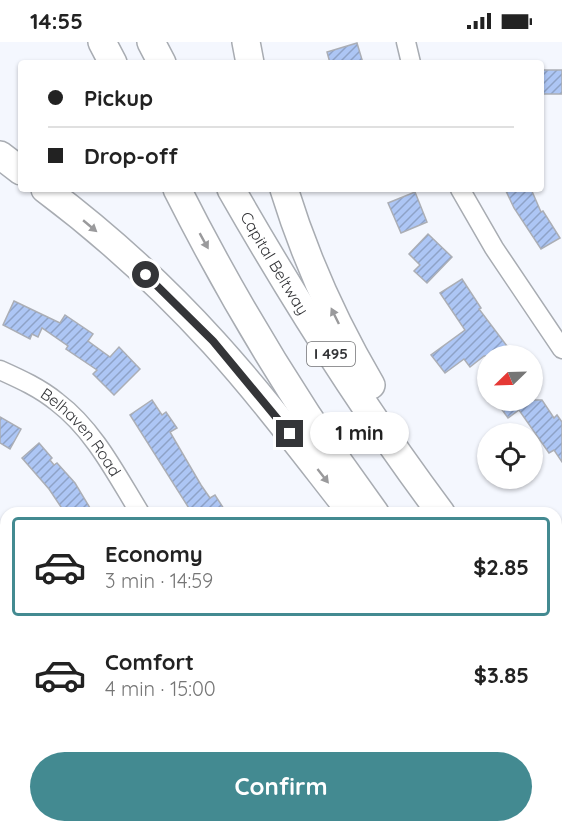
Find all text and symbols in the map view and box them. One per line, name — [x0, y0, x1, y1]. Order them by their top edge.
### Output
text: 14:55 — [30, 7, 83, 35]
text: Pickup — [84, 84, 153, 112]
text: Drop-off — [84, 142, 178, 170]
street label: Capital Beltway — [236, 208, 313, 318]
one-way arrow — [82, 219, 97, 232]
one-way arrow — [199, 233, 209, 250]
route start — [132, 261, 159, 288]
one-way arrow — [330, 308, 339, 325]
road number: I 495 — [307, 342, 355, 366]
north arrow — [477, 345, 543, 411]
map controls — [477, 345, 543, 489]
street label: Belhaven Road — [37, 383, 125, 480]
callout: 1 min — [311, 413, 410, 455]
route end — [276, 420, 303, 447]
text: 1 min — [335, 420, 384, 445]
button: locate — [477, 423, 543, 489]
one-way arrow — [316, 468, 328, 483]
icon: car — [33, 540, 87, 594]
text: Economy — [105, 540, 203, 568]
text: $2.85 — [473, 553, 529, 581]
text: 3 min · 14:59 — [105, 568, 213, 593]
icon: car — [33, 648, 87, 702]
text: Comfort — [105, 648, 194, 676]
text: $3.85 — [474, 661, 529, 689]
text: 4 min · 15:00 — [105, 676, 216, 701]
button: Confirm — [30, 752, 532, 821]

